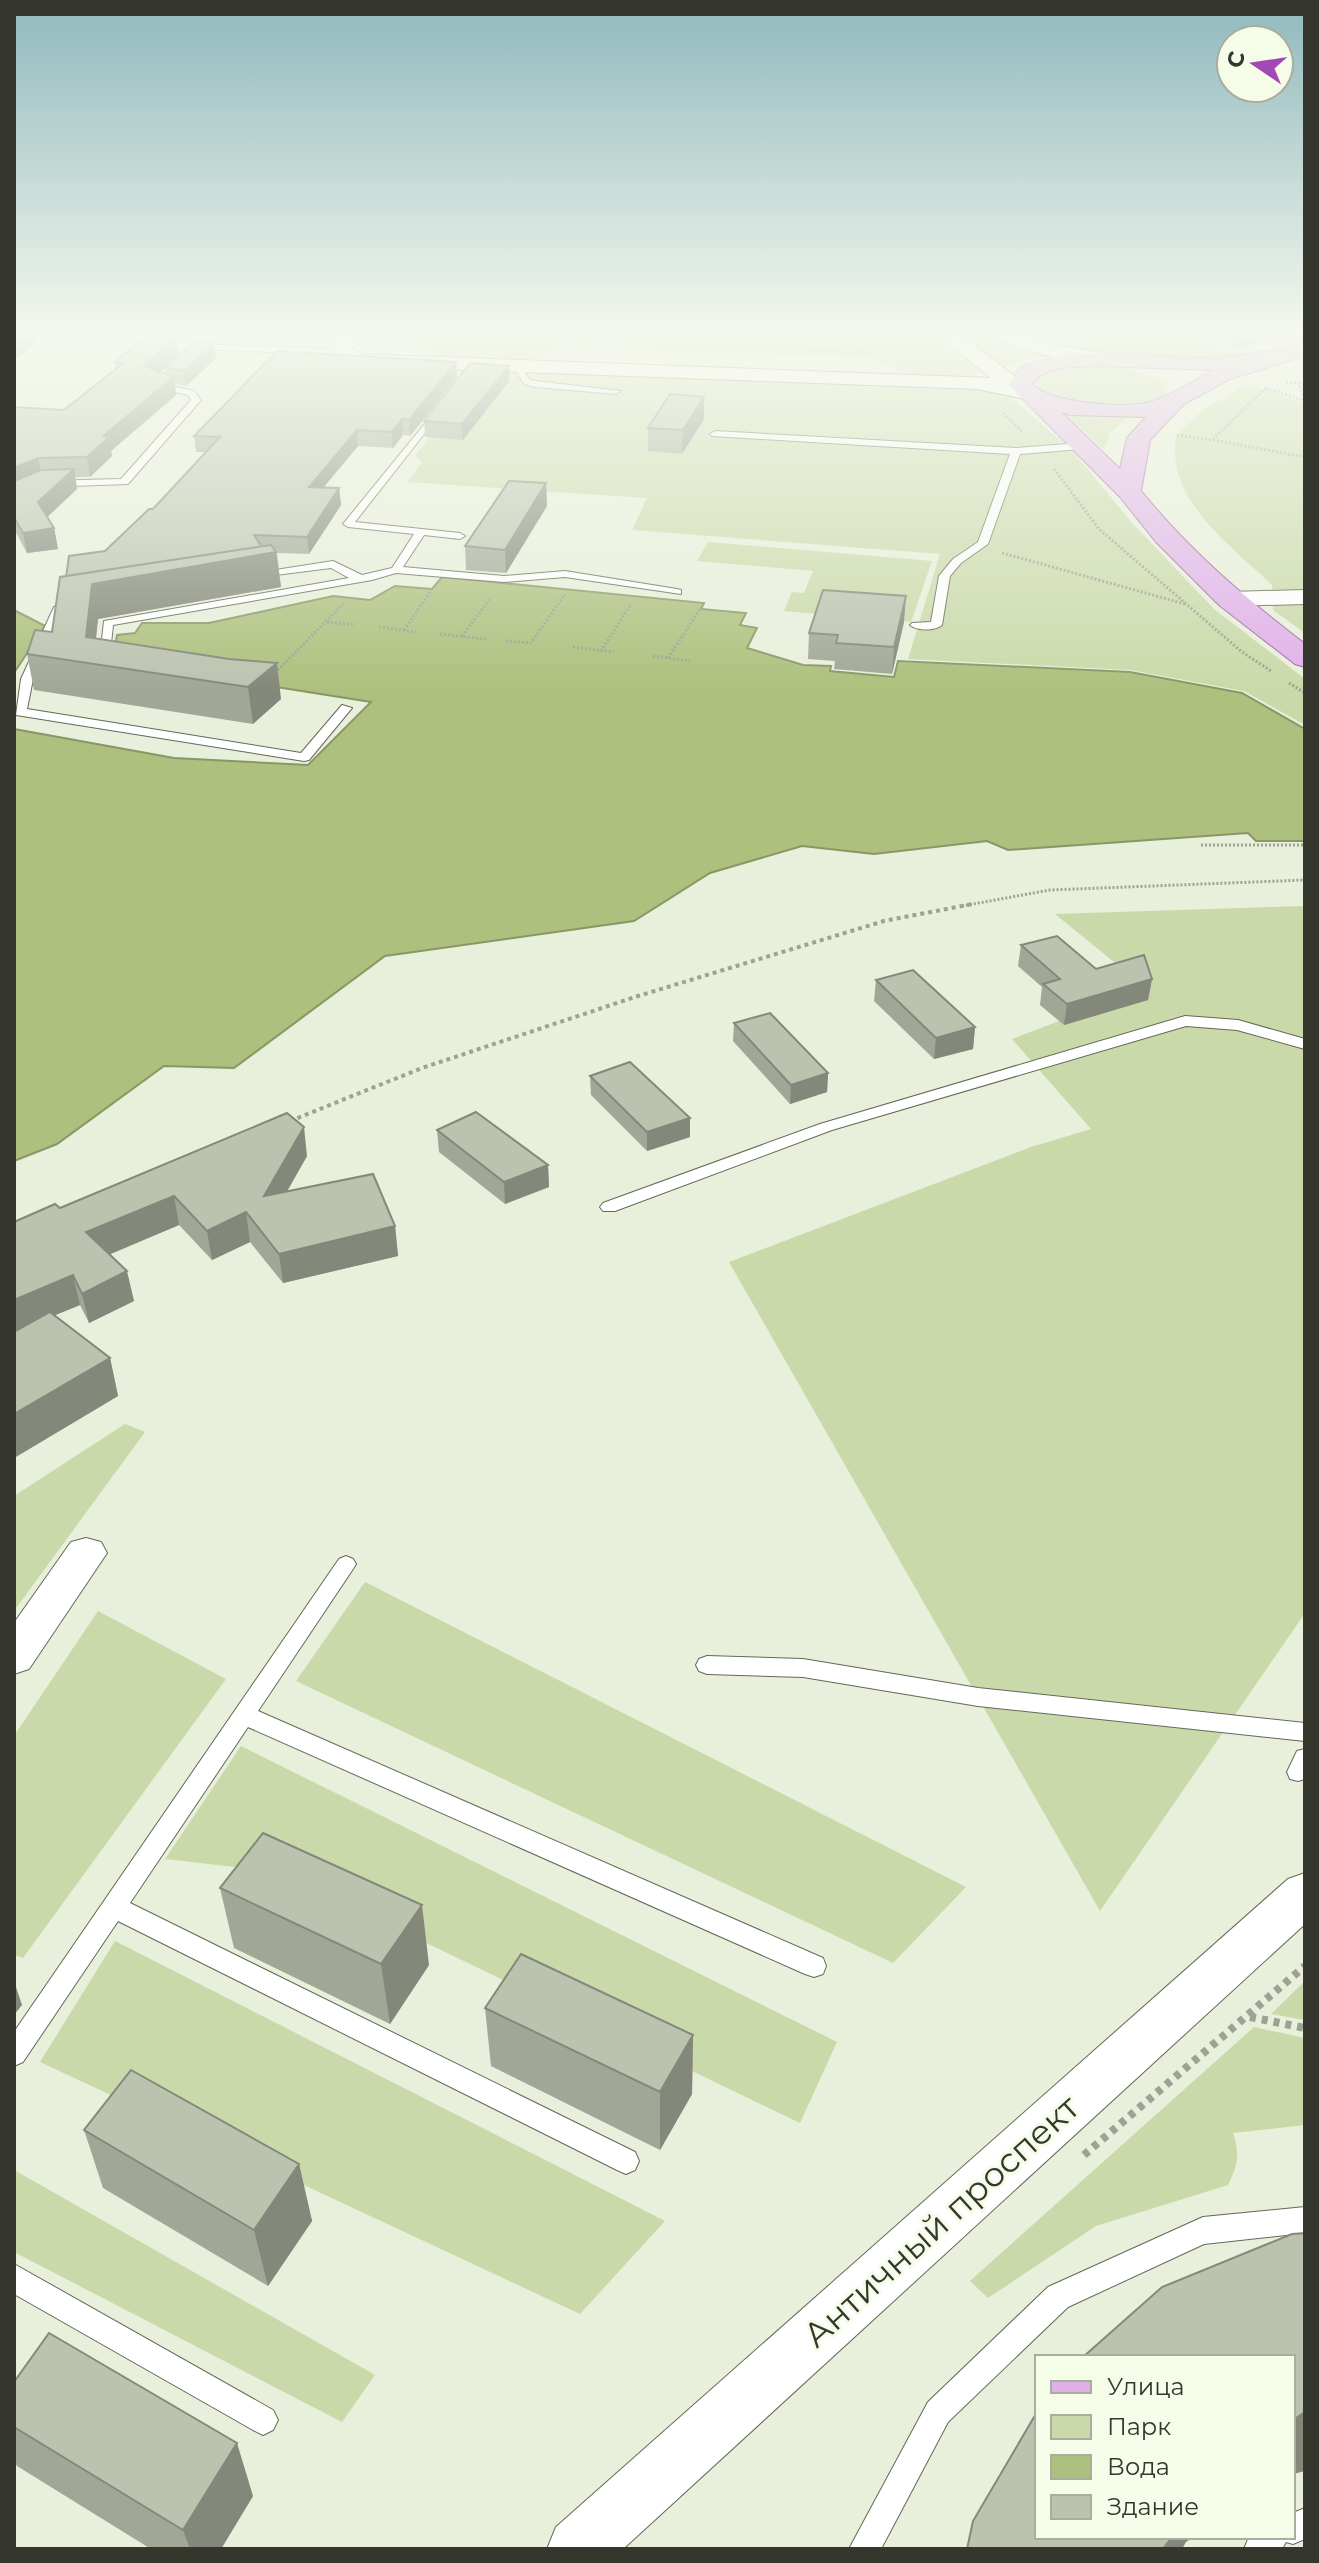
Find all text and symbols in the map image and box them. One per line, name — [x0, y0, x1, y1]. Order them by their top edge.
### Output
north arrow — [1215, 24, 1295, 104]
text: С — [1221, 49, 1251, 70]
street label: Античный проспект — [795, 2086, 1088, 2356]
legend — [1035, 2355, 1295, 2539]
text: Улица — [1107, 2372, 1185, 2401]
text: Парк — [1107, 2412, 1171, 2441]
text: Вода — [1107, 2452, 1170, 2481]
text: Здание — [1107, 2492, 1199, 2521]

